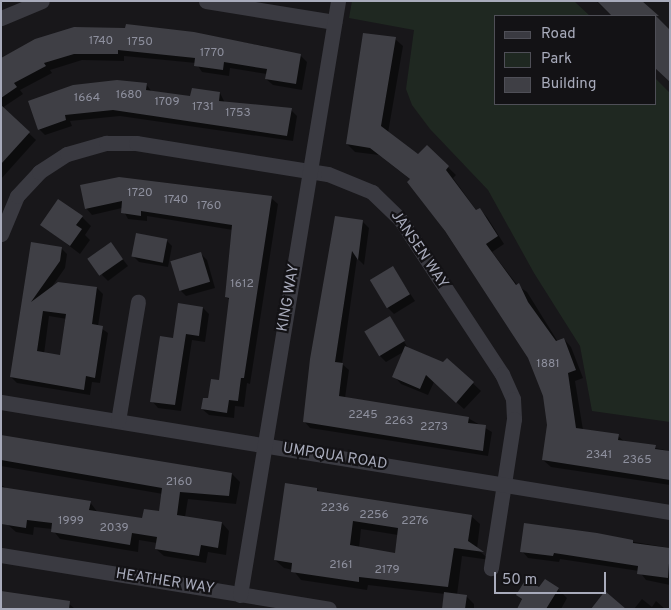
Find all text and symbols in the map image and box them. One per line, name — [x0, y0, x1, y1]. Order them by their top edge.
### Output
legend — [493, 15, 656, 105]
text: Road — [541, 25, 576, 44]
house number: 1740 — [89, 35, 113, 49]
house number: 1750 — [127, 36, 153, 50]
house number: 1770 — [200, 47, 224, 61]
text: Park — [541, 50, 572, 69]
text: Building — [541, 75, 596, 94]
house number: 1680 — [116, 89, 142, 103]
house number: 1664 — [74, 92, 100, 106]
house number: 1709 — [154, 96, 180, 110]
house number: 1731 — [192, 101, 214, 115]
house number: 1753 — [225, 107, 251, 121]
house number: 1720 — [127, 187, 153, 201]
house number: 1740 — [164, 194, 188, 208]
house number: 1760 — [197, 200, 221, 214]
street label: JANSEN WAY — [386, 207, 452, 293]
street label: KING WAY — [274, 263, 304, 333]
house number: 1612 — [230, 278, 254, 292]
house number: 1881 — [536, 358, 560, 372]
house number: 2245 — [348, 409, 378, 423]
house number: 2263 — [384, 415, 414, 429]
house number: 2273 — [420, 421, 448, 435]
street label: UMPQUA ROAD — [281, 440, 389, 474]
house number: 2341 — [586, 449, 612, 463]
house number: 2365 — [622, 454, 652, 468]
house number: 2160 — [166, 476, 192, 490]
house number: 2236 — [320, 502, 350, 516]
house number: 2256 — [359, 509, 389, 523]
house number: 1999 — [58, 515, 84, 529]
house number: 2276 — [401, 515, 429, 529]
house number: 2039 — [99, 522, 129, 536]
house number: 2161 — [329, 559, 353, 573]
scale bar — [496, 562, 608, 594]
house number: 2179 — [374, 564, 400, 578]
street label: HEATHER WAY — [114, 565, 216, 599]
text: 50 m — [502, 571, 537, 590]

